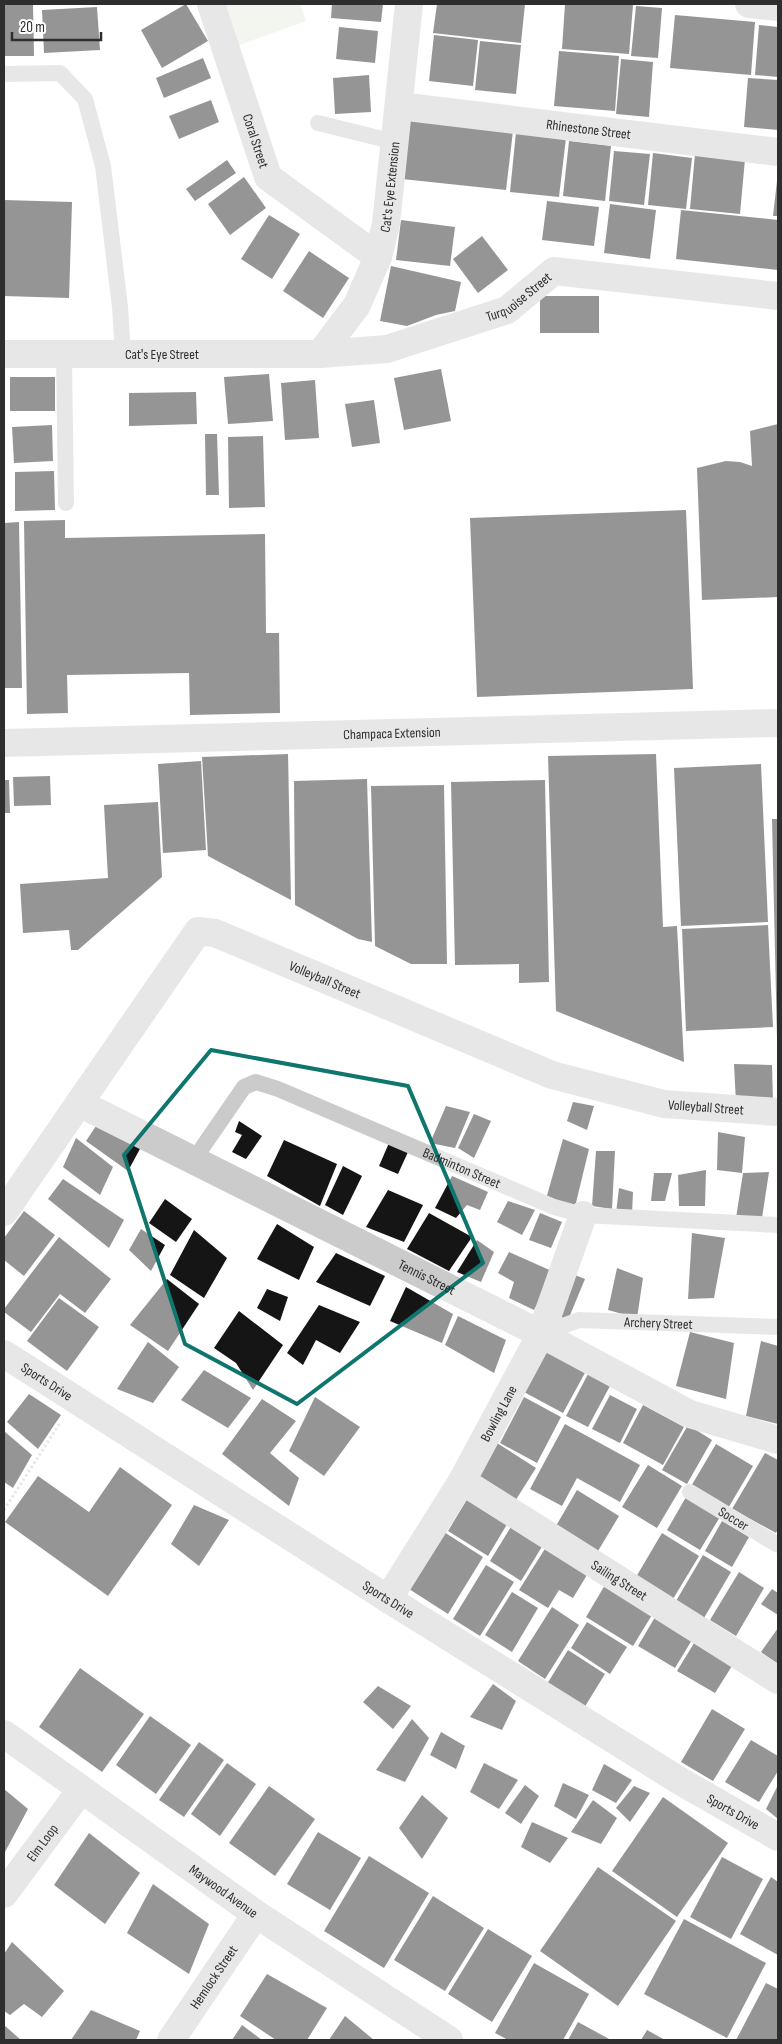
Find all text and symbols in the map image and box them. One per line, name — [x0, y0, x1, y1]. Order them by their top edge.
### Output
scale bar — [12, 10, 101, 42]
text: 20 m — [20, 18, 45, 37]
street label: Coral Street — [239, 111, 273, 170]
street label: Rhinestone Street — [545, 115, 632, 143]
street label: Cat's Eye Extension — [376, 141, 403, 234]
street label: Turquoise Street — [484, 268, 555, 325]
street label: Cat's Eye Street — [125, 346, 199, 363]
street label: Champaca Extension — [343, 723, 441, 743]
street label: Volleyball Street — [287, 957, 363, 1002]
street label: Volleyball Street — [667, 1096, 744, 1118]
street label: Badminton Street — [420, 1144, 503, 1192]
street label: Tennis Street — [395, 1256, 458, 1298]
street label: Archery Street — [623, 1313, 693, 1332]
street label: Sports Drive — [18, 1359, 76, 1404]
street label: Bowling Lane — [476, 1382, 520, 1444]
street label: Soccer — [715, 1503, 752, 1534]
street label: Sailing Street — [588, 1556, 651, 1604]
street label: Sports Drive — [360, 1577, 417, 1622]
street label: Sports Drive — [704, 1790, 763, 1833]
street label: Elm Loop — [23, 1820, 62, 1865]
street label: Maywood Avenue — [186, 1861, 262, 1921]
street label: Hemlock Street — [186, 1942, 241, 2012]

